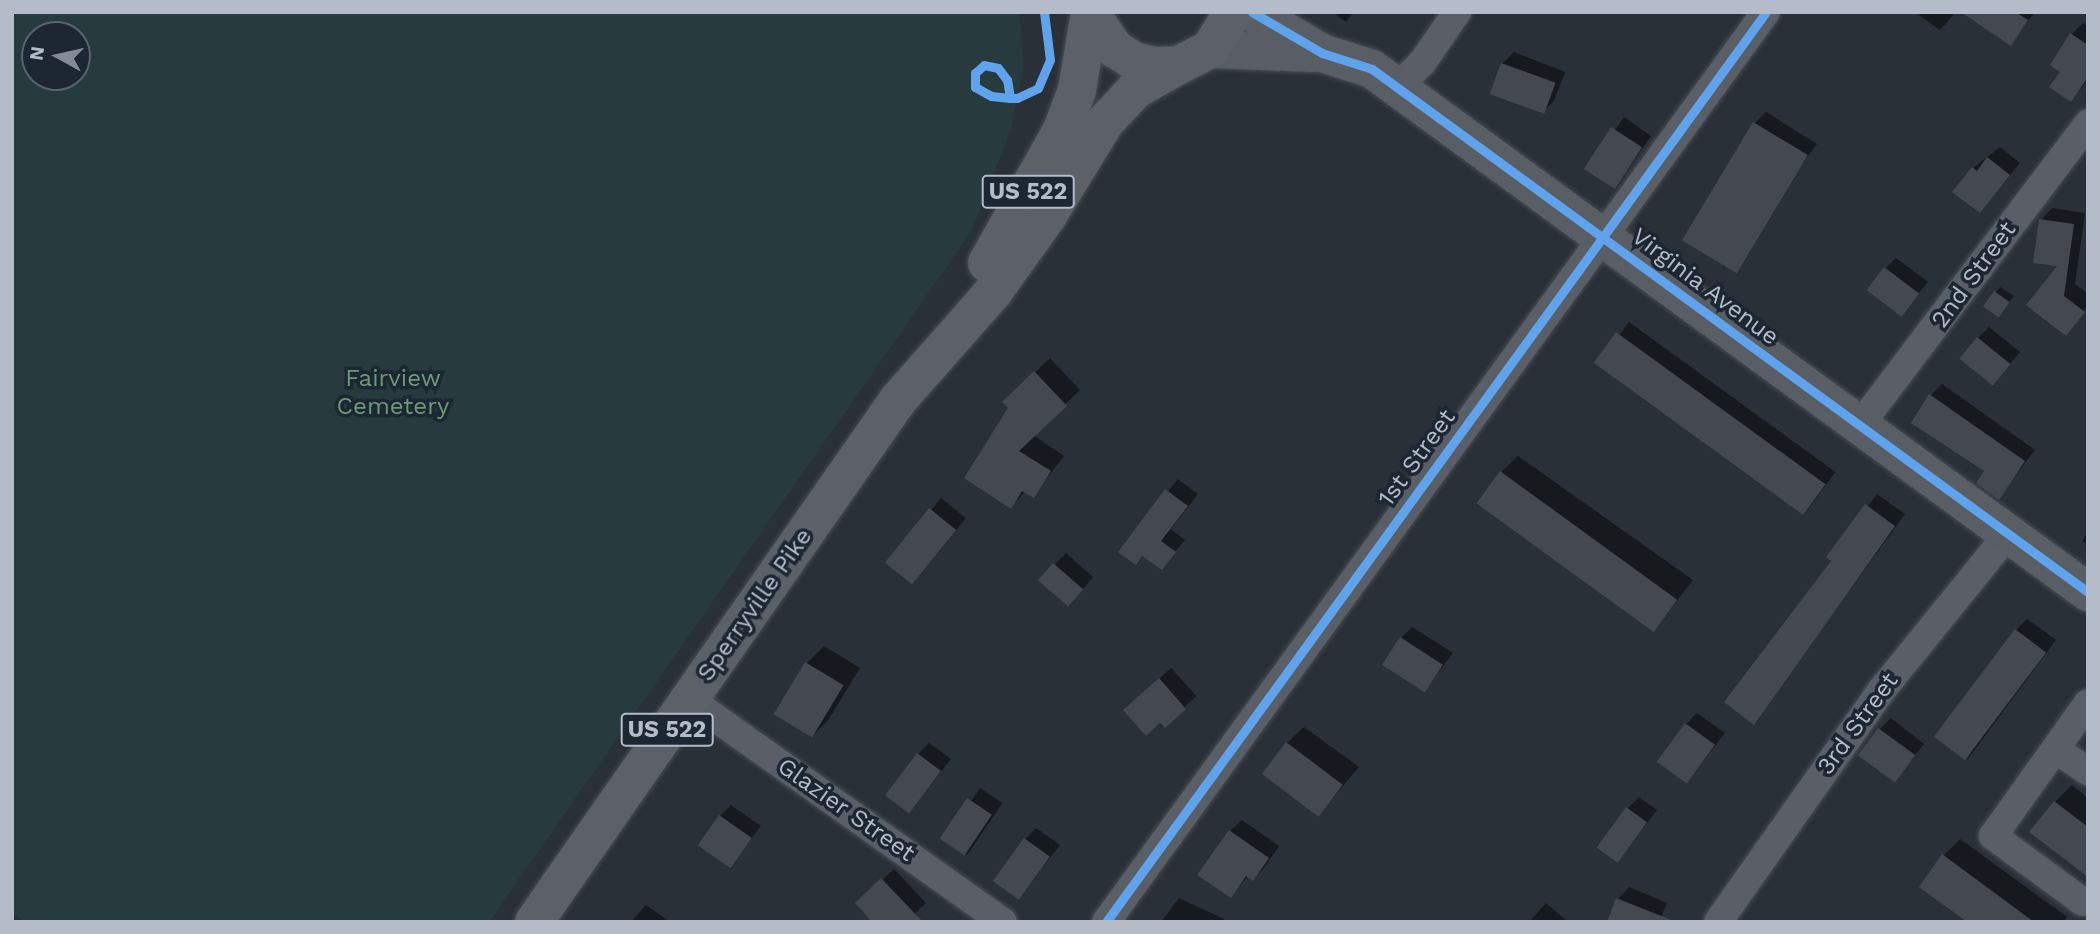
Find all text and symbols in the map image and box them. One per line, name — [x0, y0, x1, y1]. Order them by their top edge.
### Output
north arrow — [21, 21, 91, 91]
text: N — [24, 45, 49, 62]
road number: US 522 — [981, 172, 1075, 211]
street label: 2nd Street — [1926, 216, 2022, 334]
street label: Virginia Avenue — [1625, 222, 1785, 352]
park label: Fairview Cemetery — [337, 365, 449, 421]
street label: 1st Street — [1372, 404, 1462, 512]
street label: Sperryville Pike — [692, 523, 818, 687]
street label: 3rd Street — [1811, 667, 1905, 781]
road number: US 522 — [620, 710, 714, 750]
street label: Glazier Street — [772, 752, 920, 868]

